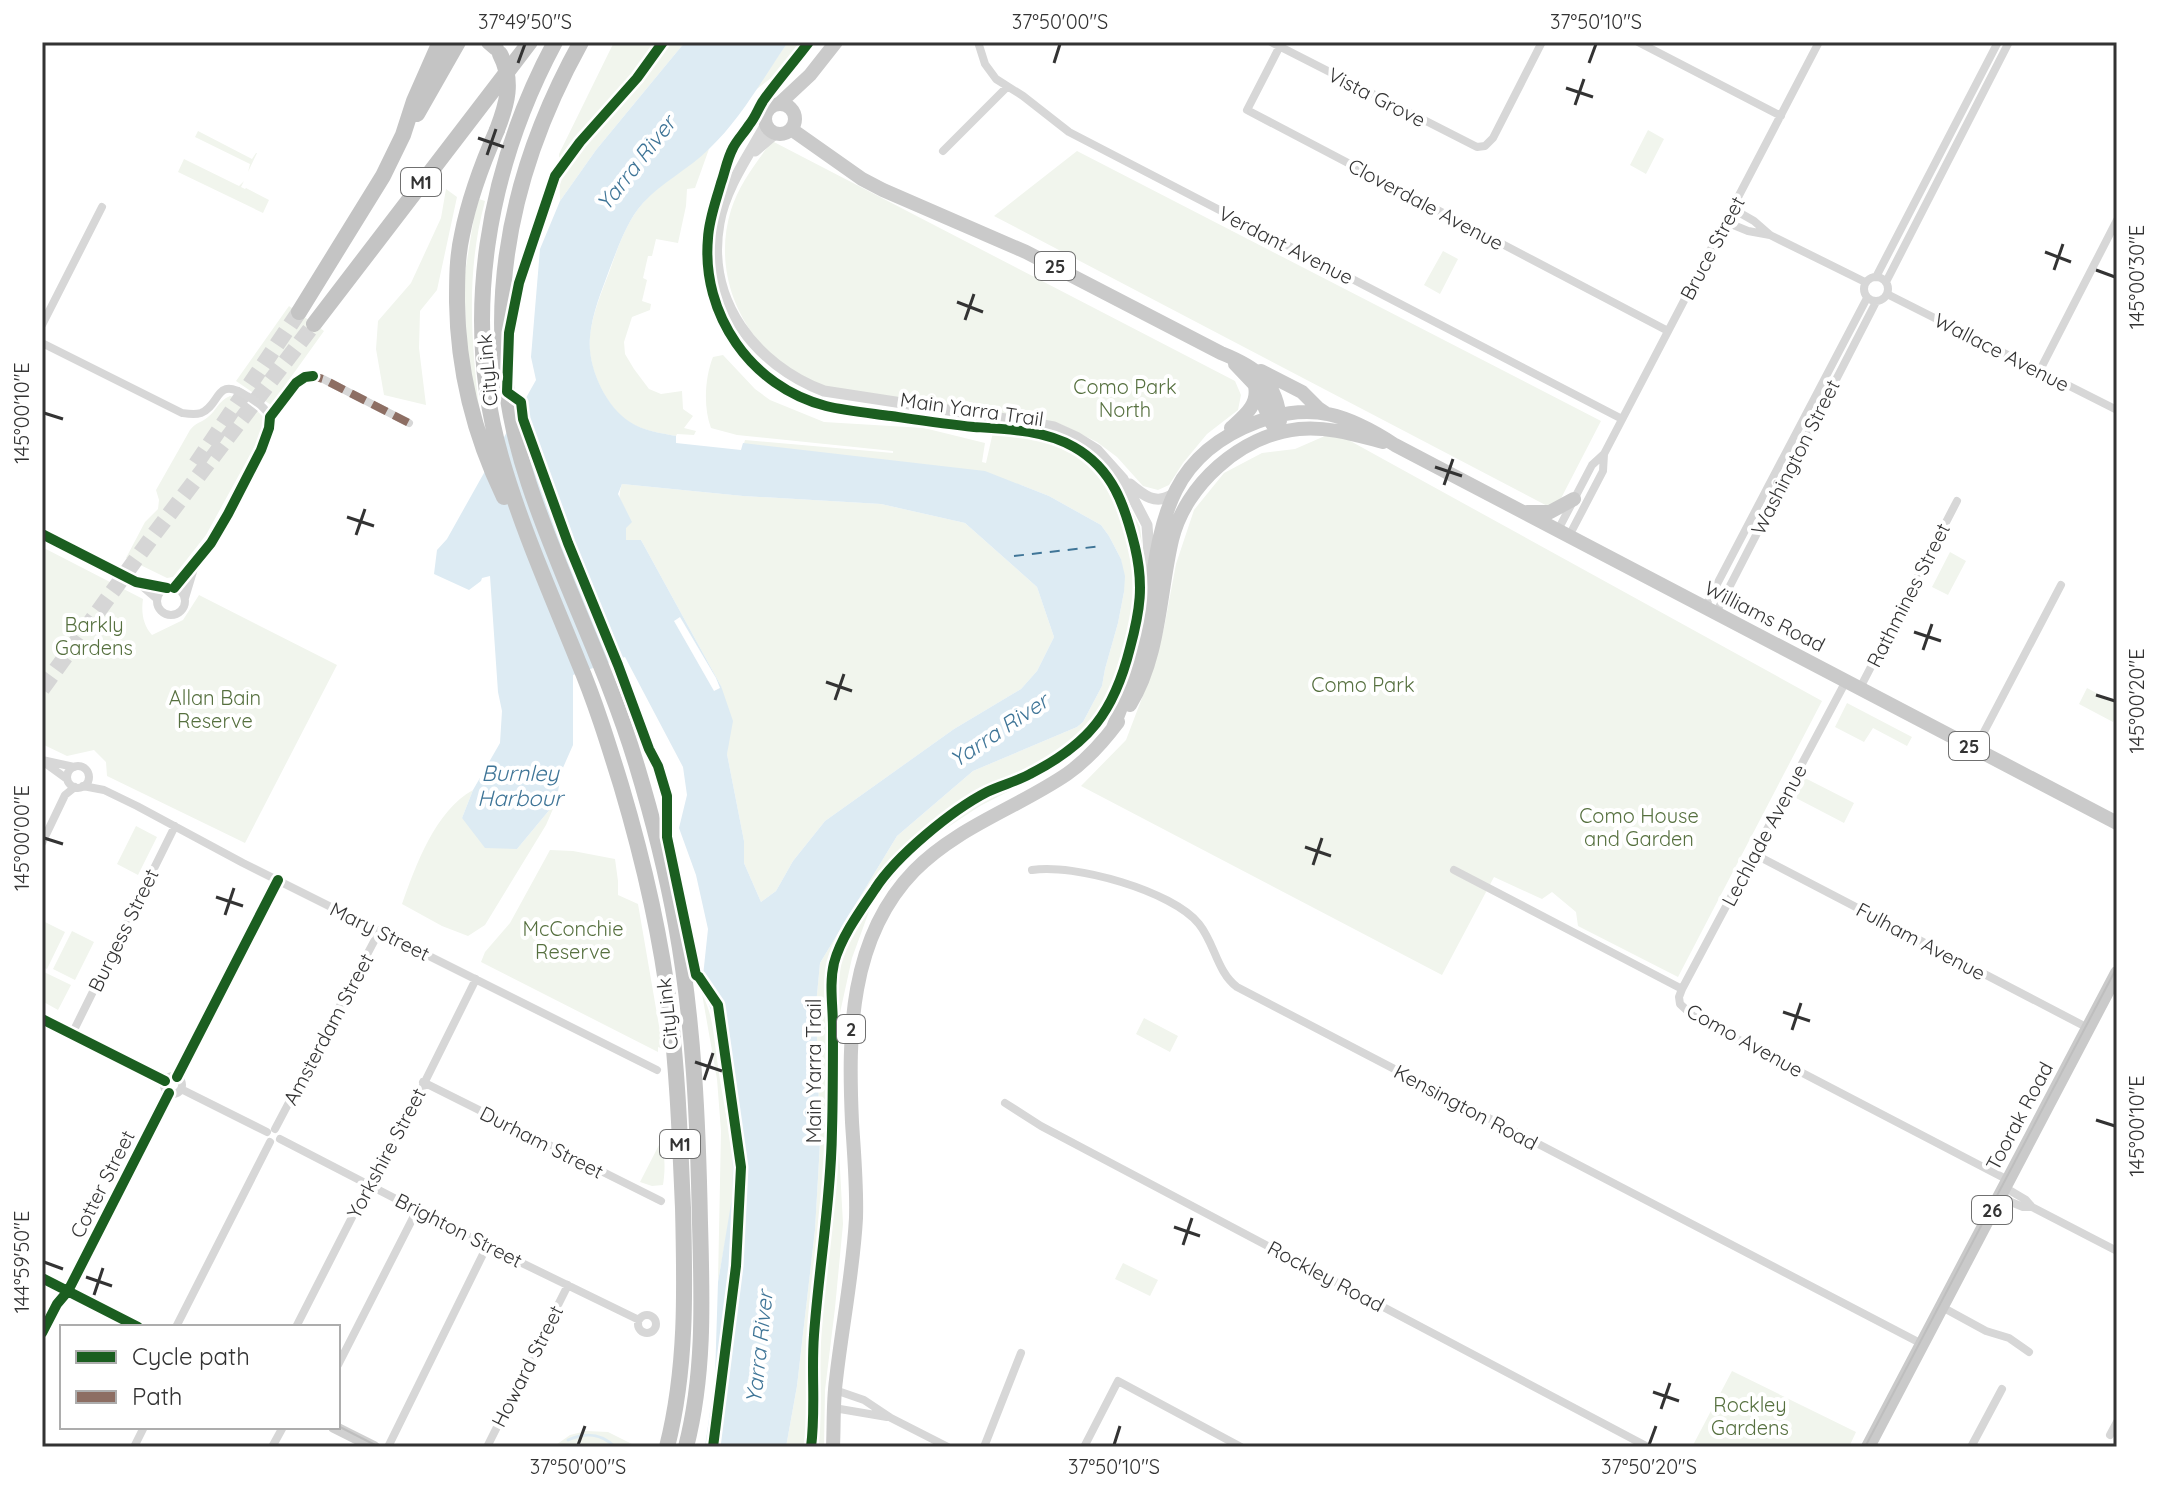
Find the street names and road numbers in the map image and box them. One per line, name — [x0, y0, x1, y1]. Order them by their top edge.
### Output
street label: Vista Grove — [1324, 62, 1430, 132]
street label: Cloverdale Avenue — [1344, 153, 1508, 255]
road number: M1 — [401, 168, 441, 196]
street label: Bruce Street — [1674, 192, 1750, 304]
street label: Verdant Avenue — [1214, 200, 1358, 290]
road number: 25 — [1035, 252, 1075, 280]
street label: Wallace Avenue — [1930, 307, 2074, 397]
street label: CityLink — [471, 333, 503, 407]
street label: Washington Street — [1745, 375, 1845, 539]
street label: Main Yarra Trail — [899, 387, 1045, 431]
street label: Rathmines Street — [1861, 518, 1955, 671]
street label: Williams Road — [1701, 575, 1829, 657]
road number: 25 — [1949, 732, 1989, 760]
street label: Lechlade Avenue — [1716, 760, 1812, 910]
street label: Burgess Street — [82, 864, 164, 996]
street label: Mary Street — [326, 896, 434, 966]
street label: Fulham Avenue — [1852, 896, 1990, 986]
street label: Amsterdam Street — [277, 949, 379, 1109]
street label: CityLink — [651, 977, 683, 1051]
street label: Como Avenue — [1682, 998, 1808, 1082]
street label: Main Yarra Trail — [801, 999, 826, 1143]
road number: 2 — [837, 1015, 865, 1043]
street label: Toorak Road — [1980, 1058, 2058, 1174]
street label: Kensington Road — [1390, 1059, 1542, 1155]
street label: Yorkshire Street — [341, 1083, 431, 1223]
street label: Durham Street — [476, 1100, 608, 1184]
street label: Cotter Street — [64, 1126, 140, 1242]
road number: M1 — [660, 1130, 700, 1158]
street label: Brighton Street — [391, 1187, 527, 1273]
road number: 26 — [1972, 1196, 2012, 1224]
street label: Rockley Road — [1263, 1235, 1389, 1317]
street label: Howard Street — [486, 1301, 568, 1431]

